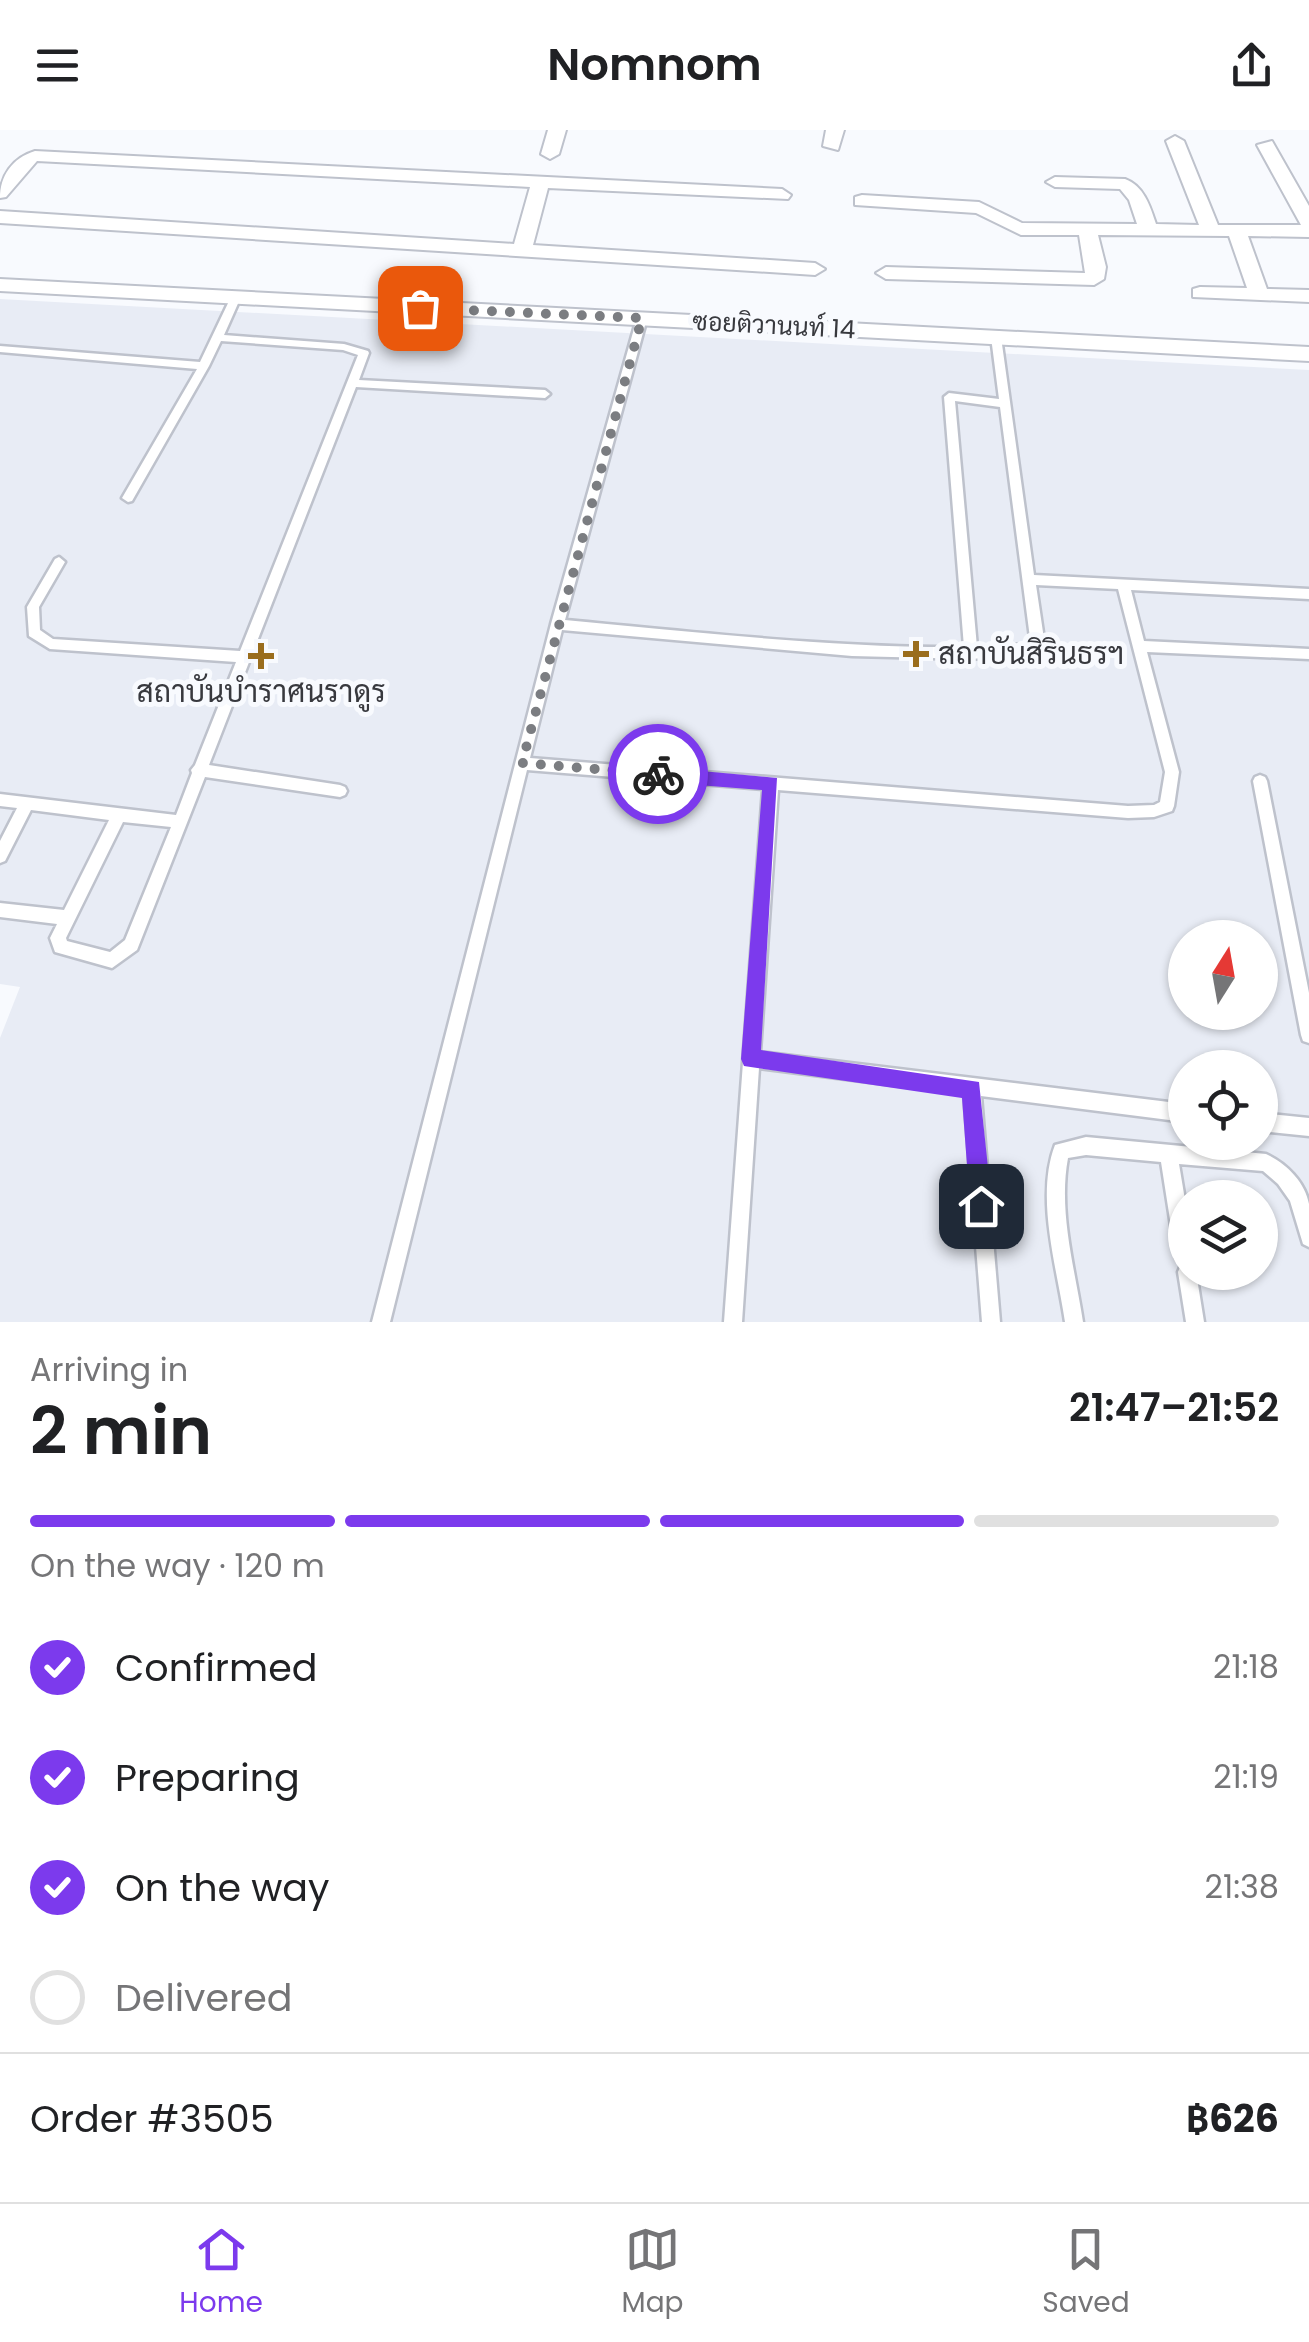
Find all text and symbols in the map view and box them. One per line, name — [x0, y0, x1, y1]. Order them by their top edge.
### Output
text: Nomnom — [547, 33, 762, 96]
icon: menu — [30, 38, 85, 93]
icon: share — [1224, 38, 1279, 93]
pin — [378, 266, 463, 351]
icon: bag — [393, 281, 448, 336]
street label: ซอยติวานนท์ 14 — [692, 304, 856, 347]
place label: สถาบันสิรินธรฯ — [938, 632, 1124, 675]
marker: สถาบันสิรินธรฯ — [903, 641, 929, 667]
marker: สถาบันบำราศนราดูร — [248, 643, 274, 669]
place label: สถาบันบำราศนราดูร — [136, 670, 386, 713]
courier — [608, 724, 708, 824]
icon: bike — [631, 747, 686, 802]
north arrow — [1168, 920, 1278, 1030]
map controls — [1168, 920, 1278, 1290]
button: locate — [1168, 1050, 1278, 1160]
pin — [939, 1164, 1024, 1249]
icon: home — [954, 1179, 1009, 1234]
button: layers — [1168, 1180, 1278, 1290]
text: Arriving in — [30, 1347, 188, 1392]
text: 21:47–21:52 — [1069, 1381, 1279, 1434]
text: 2 min — [30, 1386, 212, 1477]
text: On the way · 120 m — [30, 1543, 325, 1588]
icon: check — [30, 1640, 85, 1695]
text: Confirmed — [115, 1641, 317, 1694]
text: 21:18 — [1213, 1644, 1279, 1689]
icon: check — [30, 1750, 85, 1805]
text: Preparing — [115, 1751, 300, 1804]
text: 21:19 — [1213, 1754, 1279, 1799]
icon: check — [30, 1860, 85, 1915]
text: On the way — [115, 1861, 329, 1914]
text: 21:38 — [1205, 1864, 1279, 1909]
text: Delivered — [115, 1971, 292, 2024]
text: Order #3505 — [30, 2092, 274, 2145]
text: ฿626 — [1186, 2092, 1279, 2145]
tab: Home — [179, 2222, 263, 2324]
tab: Map — [622, 2222, 684, 2324]
tab: Saved — [1042, 2222, 1130, 2324]

